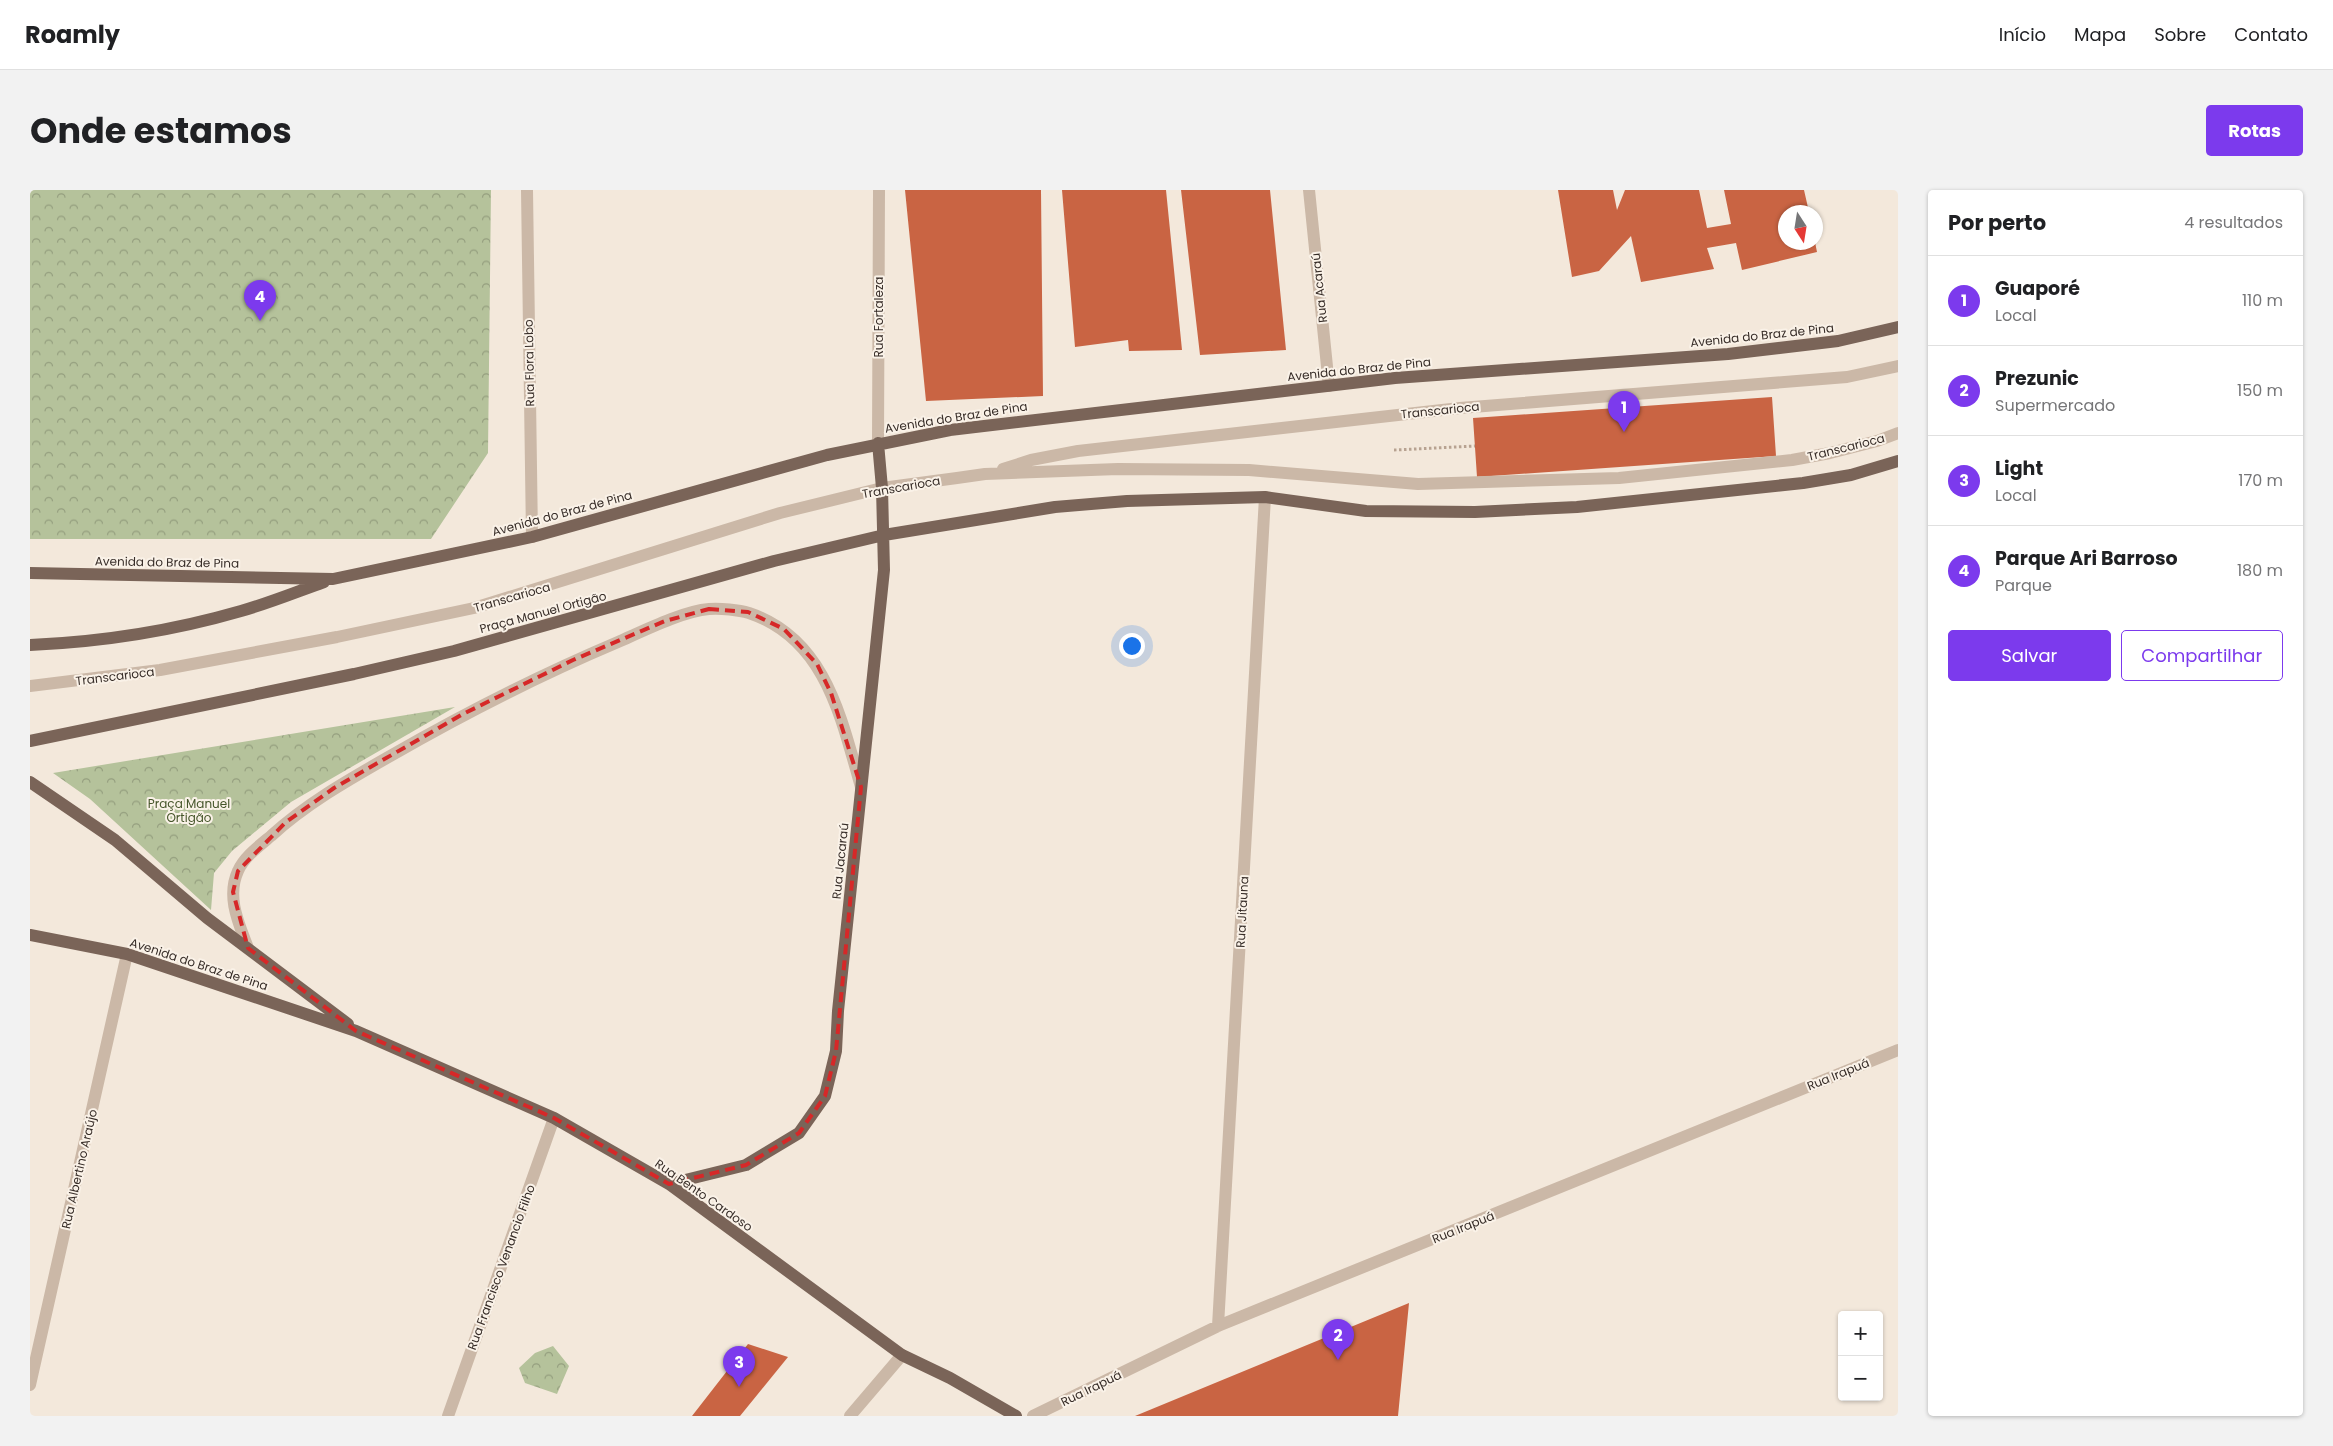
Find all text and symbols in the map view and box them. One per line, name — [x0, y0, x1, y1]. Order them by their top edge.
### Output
text: Roamly — [25, 18, 120, 51]
text: Início — [1999, 22, 2046, 47]
text: Mapa — [2074, 22, 2126, 47]
text: Sobre — [2154, 22, 2206, 47]
text: Contato — [2234, 22, 2308, 47]
button: Rotas — [2206, 105, 2303, 156]
text: Onde estamos — [30, 106, 292, 155]
north arrow — [1778, 205, 1823, 250]
text: Por perto — [1948, 208, 2046, 237]
text: 4 resultados — [2184, 211, 2283, 234]
street label: Rua Acaraú — [1307, 252, 1331, 324]
text: Guaporé — [1995, 275, 2080, 302]
street label: Rua Fortaleza — [870, 277, 887, 357]
pin: 4 — [244, 280, 276, 321]
text: 1 — [1961, 289, 1967, 312]
text: 110 m — [2242, 289, 2283, 312]
text: Local — [1995, 304, 2037, 327]
street label: Rua Flora Lobo — [520, 319, 538, 407]
street label: Avenida do Braz de Pina — [1689, 319, 1835, 351]
street label: Avenida do Braz de Pina — [1286, 353, 1432, 385]
text: Prezunic — [1995, 365, 2079, 392]
text: 2 — [1959, 379, 1969, 402]
text: 150 m — [2237, 379, 2283, 402]
pin: 1 — [1608, 391, 1640, 432]
text: Supermercado — [1995, 394, 2115, 417]
street label: Avenida do Braz de Pina — [883, 397, 1029, 437]
street label: Transcarioca — [1400, 397, 1480, 423]
street label: Transcarioca — [1806, 429, 1886, 465]
text: Light — [1995, 455, 2043, 482]
text: 3 — [1959, 469, 1969, 492]
text: 170 m — [2238, 469, 2283, 492]
street label: Transcarioca — [861, 472, 941, 502]
text: Local — [1995, 484, 2037, 507]
street label: Avenida do Braz de Pina — [490, 486, 634, 540]
text: Parque Ari Barroso — [1995, 545, 2178, 572]
street label: Avenida do Braz de Pina — [95, 552, 239, 572]
text: 4 — [1959, 559, 1969, 582]
text: 180 m — [2237, 559, 2283, 582]
text: Parque — [1995, 574, 2052, 597]
street label: Transcarioca — [472, 578, 552, 616]
street label: Praça Manuel Ortigão — [478, 587, 609, 637]
button: Salvar — [1948, 630, 2111, 681]
button: Compartilhar — [2121, 630, 2283, 681]
your location — [1119, 633, 1145, 659]
street label: Transcarioca — [75, 663, 155, 689]
park label: Praça Manuel Ortigão — [148, 795, 230, 826]
street label: Rua Jacaraú — [828, 822, 852, 900]
street label: Rua Jitauna — [1232, 876, 1252, 948]
street label: Avenida do Braz de Pina — [128, 934, 270, 994]
street label: Rua Irapuá — [1804, 1054, 1872, 1094]
street label: Rua Albertino Araújo — [57, 1107, 101, 1230]
street label: Rua Bento Cardoso — [652, 1155, 756, 1235]
street label: Rua Francisco Venancio Filho — [463, 1182, 539, 1352]
street label: Rua Irapuá — [1429, 1207, 1497, 1247]
map controls — [1838, 1311, 1883, 1401]
button: + — [1838, 1311, 1883, 1356]
pin: 2 — [1322, 1319, 1354, 1360]
pin: 3 — [723, 1346, 755, 1387]
button: − — [1838, 1356, 1883, 1401]
street label: Rua Irapuá — [1058, 1366, 1124, 1410]

